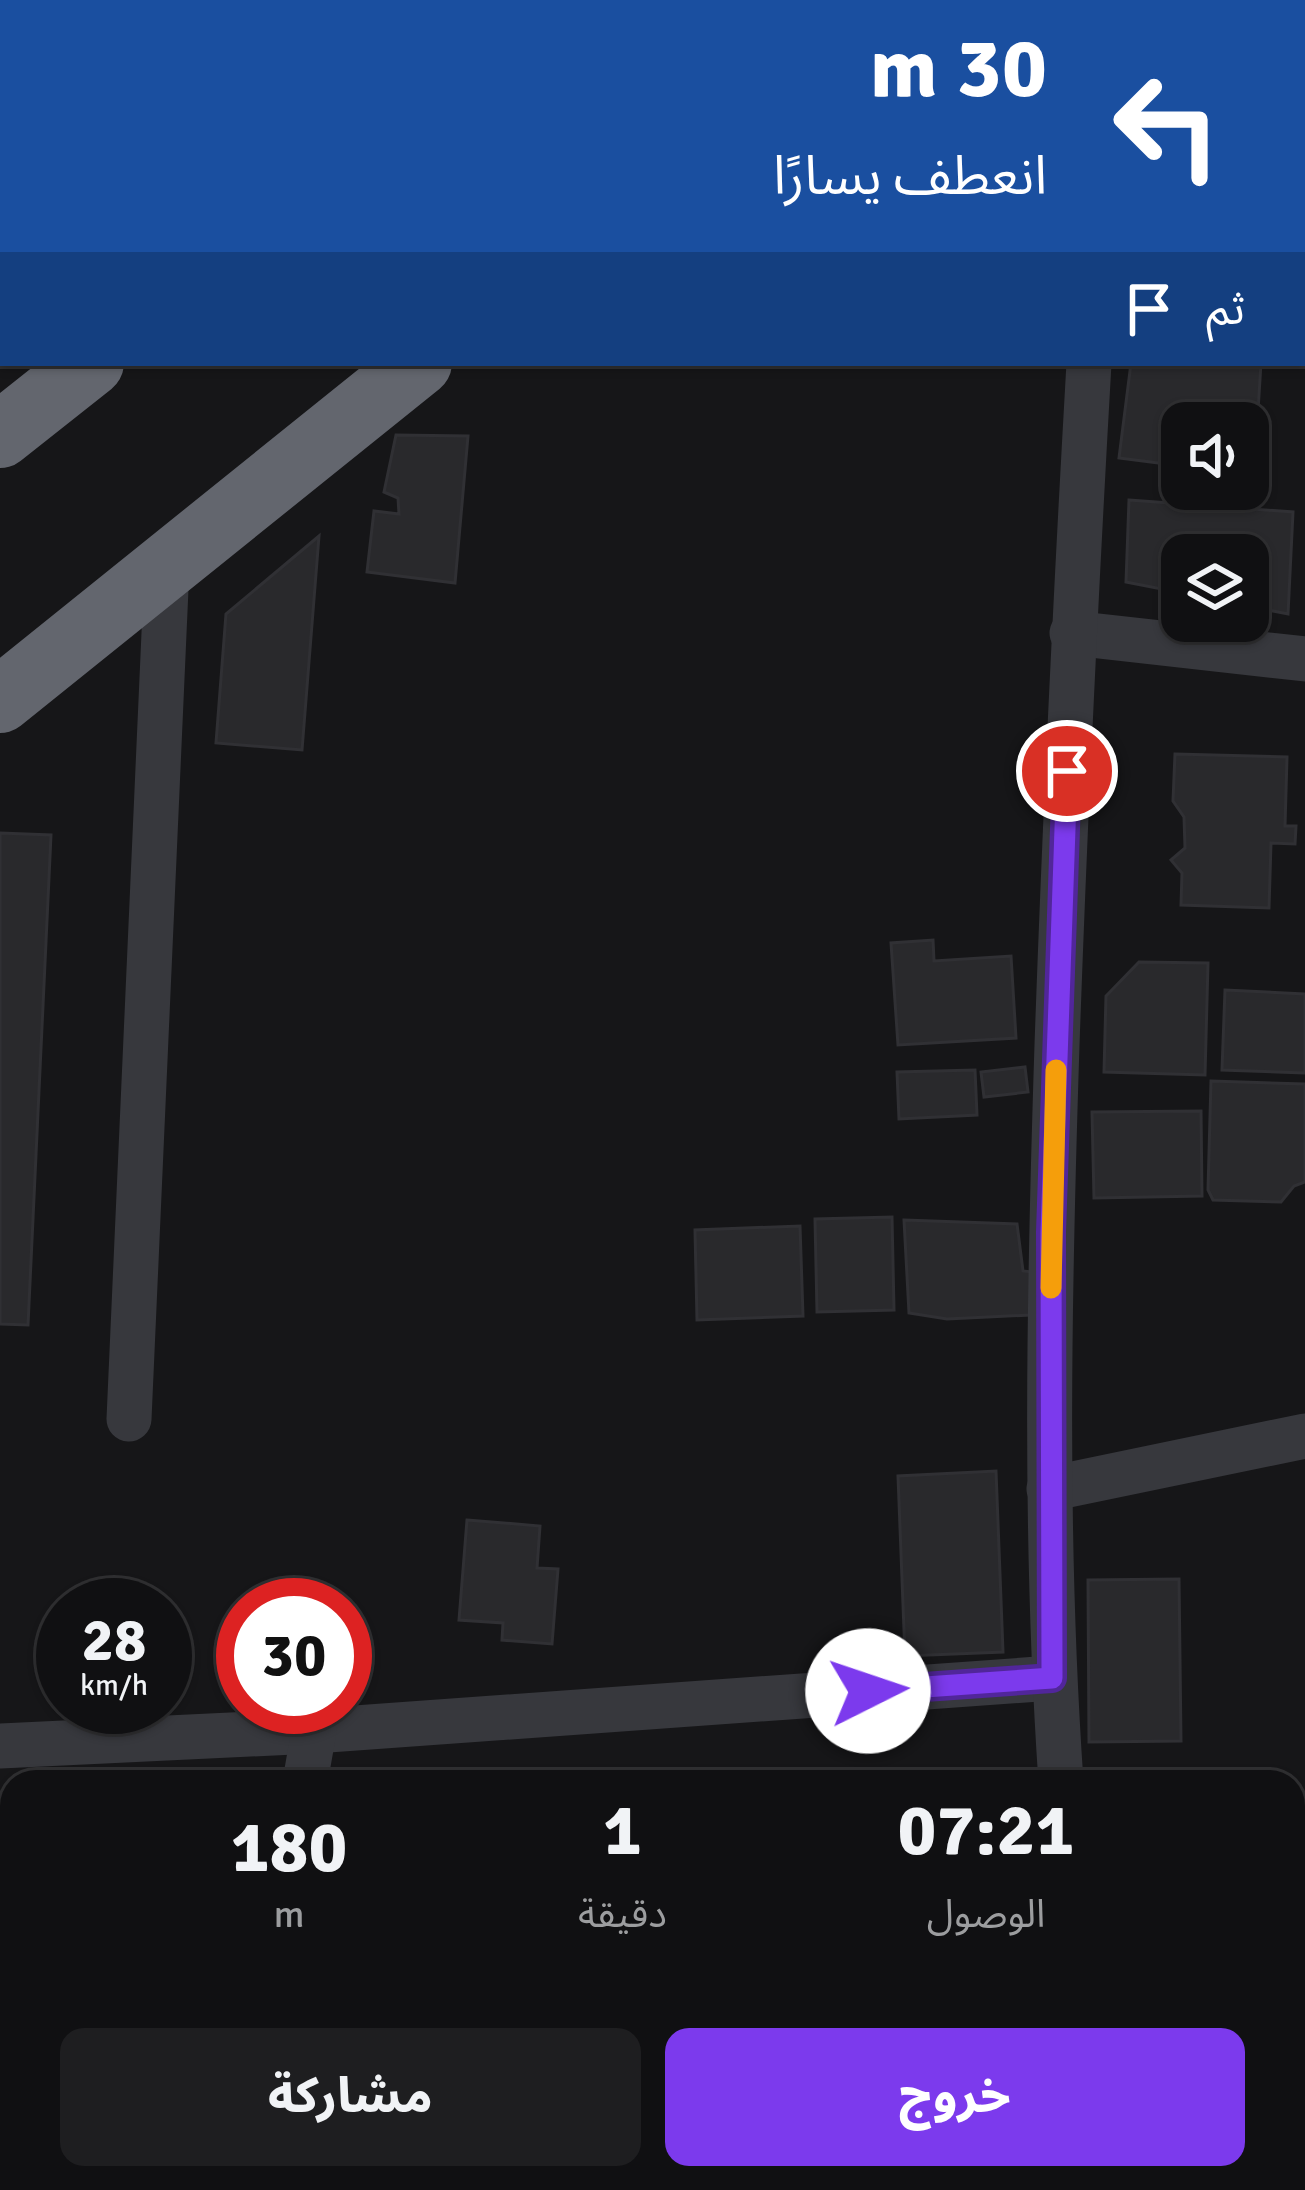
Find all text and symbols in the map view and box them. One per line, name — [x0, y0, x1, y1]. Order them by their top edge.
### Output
text: 30 m — [870, 17, 1047, 121]
icon: left — [1089, 48, 1245, 204]
text: انعطف يسارًا — [773, 143, 1047, 210]
icon: arrive — [1116, 276, 1182, 342]
text: ثم — [1206, 282, 1245, 337]
map controls — [1161, 402, 1269, 642]
button: sound — [1161, 402, 1269, 510]
button: layers — [1161, 534, 1269, 642]
pin — [1016, 720, 1118, 822]
icon: arrive — [1034, 738, 1100, 804]
speed limit sign: 30 — [216, 1578, 372, 1734]
text: 28 — [82, 1604, 146, 1678]
position arrow — [805, 1628, 931, 1754]
text: km/h — [80, 1667, 148, 1704]
text: 1 — [603, 1786, 642, 1875]
text: 07:21 — [898, 1786, 1074, 1875]
text: 180 — [231, 1803, 347, 1892]
text: m — [273, 1890, 305, 1938]
text: دقيقة — [578, 1890, 667, 1938]
text: الوصول — [927, 1890, 1045, 1938]
button: مشاركة — [60, 2028, 641, 2166]
button: خروج — [665, 2028, 1245, 2166]

